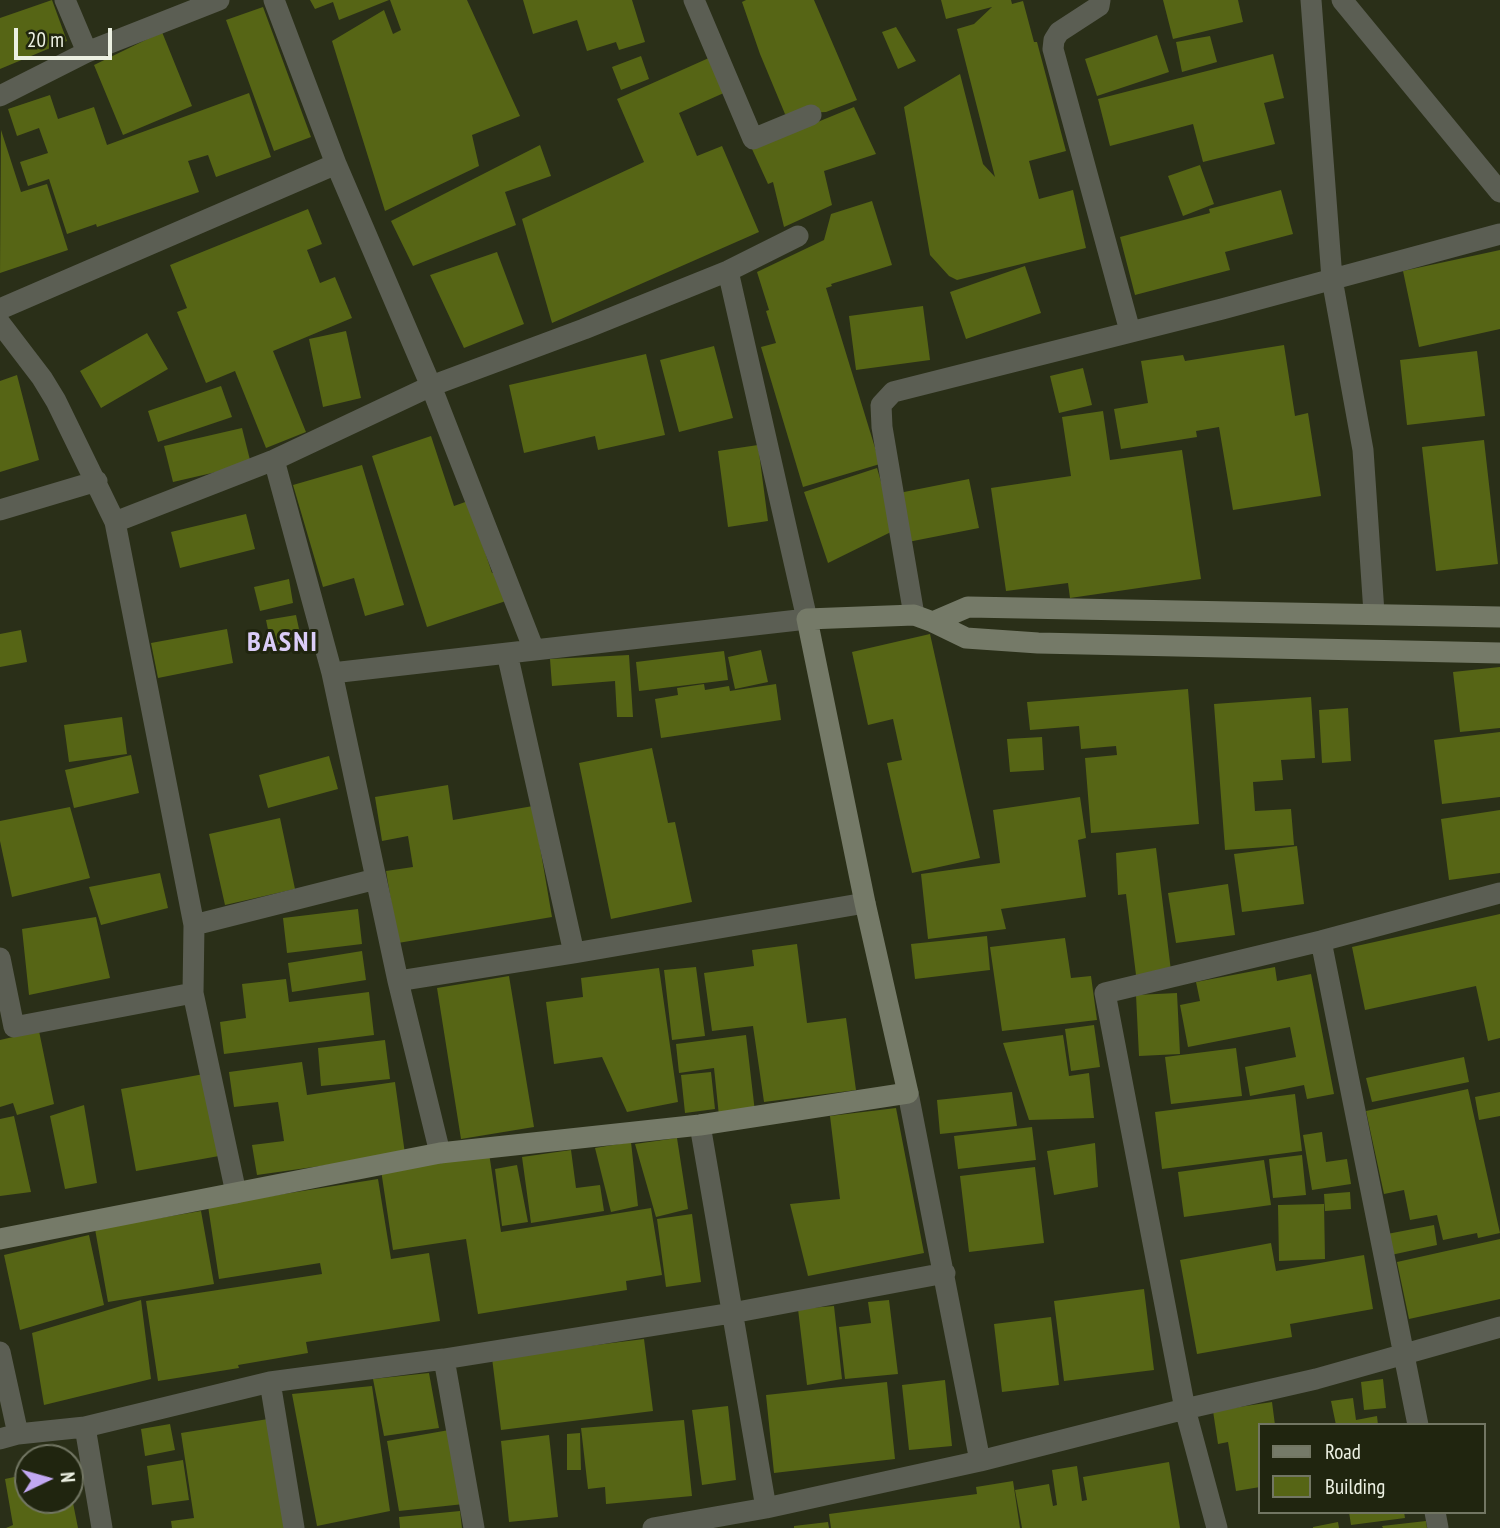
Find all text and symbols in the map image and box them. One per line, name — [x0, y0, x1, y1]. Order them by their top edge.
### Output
scale bar — [18, 14, 116, 58]
text: 20 m — [27, 26, 64, 53]
district label: BASNI — [248, 626, 318, 660]
legend — [1258, 1423, 1486, 1514]
text: Road — [1325, 1438, 1361, 1465]
north arrow — [14, 1444, 84, 1514]
text: N — [56, 1471, 80, 1483]
text: Building — [1325, 1473, 1385, 1500]

